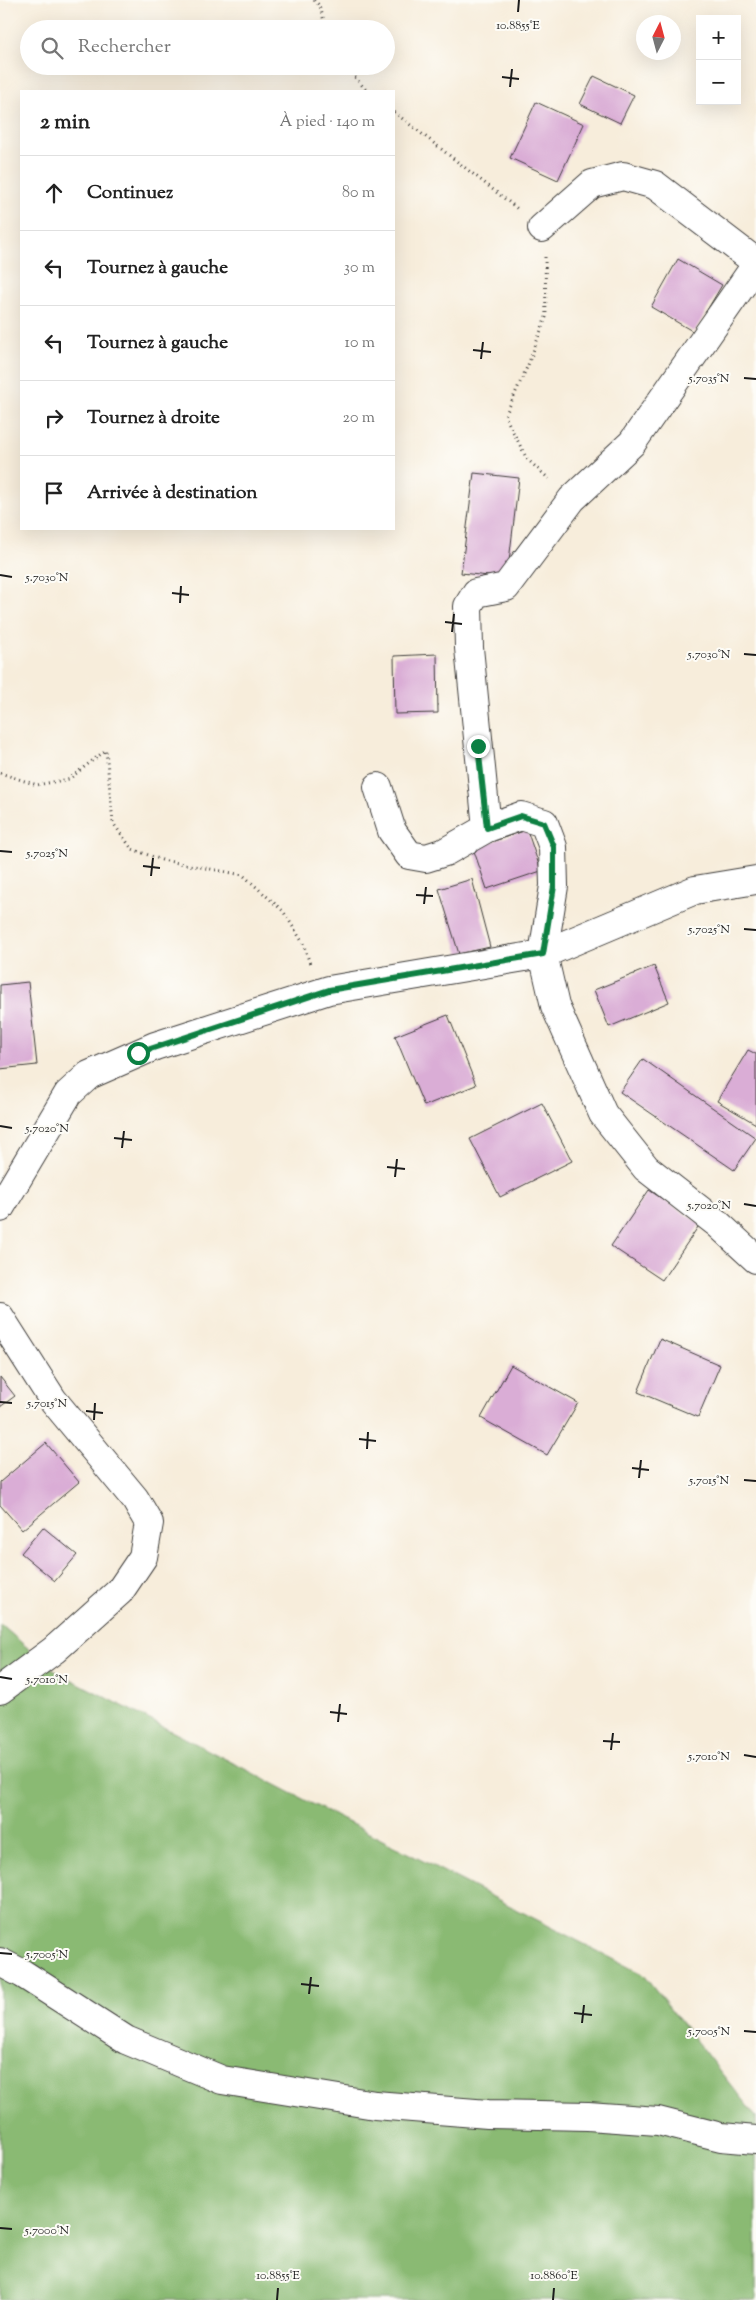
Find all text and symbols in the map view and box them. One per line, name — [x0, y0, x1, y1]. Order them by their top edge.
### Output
north arrow — [636, 15, 681, 60]
map controls — [696, 15, 741, 105]
button: + — [696, 15, 741, 60]
text: 10.8855°E — [496, 17, 541, 35]
search box — [20, 20, 395, 75]
icon: search — [38, 34, 66, 62]
text: Rechercher — [78, 34, 171, 61]
button: − — [696, 60, 741, 105]
text: 2 min — [40, 108, 90, 138]
text: À pied · 140 m — [279, 111, 375, 134]
icon: ahead — [40, 179, 68, 207]
text: Continuez — [87, 180, 173, 207]
text: 80 m — [342, 182, 375, 205]
icon: left — [40, 254, 68, 282]
text: Tournez à gauche — [87, 255, 228, 282]
text: 30 m — [344, 257, 375, 280]
icon: left — [40, 329, 68, 357]
text: Tournez à gauche — [87, 330, 228, 357]
text: 10 m — [345, 332, 375, 355]
text: 5.7035°N — [688, 370, 730, 388]
icon: right — [40, 404, 68, 432]
text: Tournez à droite — [87, 405, 220, 432]
text: 20 m — [342, 407, 375, 430]
icon: arrive — [40, 479, 68, 507]
text: Arrivée à destination — [87, 480, 258, 507]
text: 5.7030°N — [25, 569, 69, 587]
text: 5.7030°N — [687, 646, 731, 664]
route end — [467, 735, 490, 758]
text: 5.7025°N — [25, 845, 68, 863]
text: 5.7025°N — [687, 921, 730, 939]
route start — [127, 1042, 150, 1065]
text: 5.7020°N — [24, 1120, 69, 1138]
text: 5.7020°N — [686, 1197, 731, 1215]
text: 5.7015°N — [26, 1395, 67, 1413]
text: 5.7015°N — [688, 1472, 729, 1490]
text: 5.7010°N — [25, 1671, 68, 1689]
text: 5.7010°N — [687, 1748, 730, 1766]
text: 5.7005°N — [25, 1946, 69, 1964]
text: 5.7005°N — [687, 2023, 731, 2041]
text: 5.7000°N — [24, 2222, 70, 2240]
text: 10.8855°E — [256, 2267, 301, 2285]
text: 10.8860°E — [530, 2267, 578, 2285]

